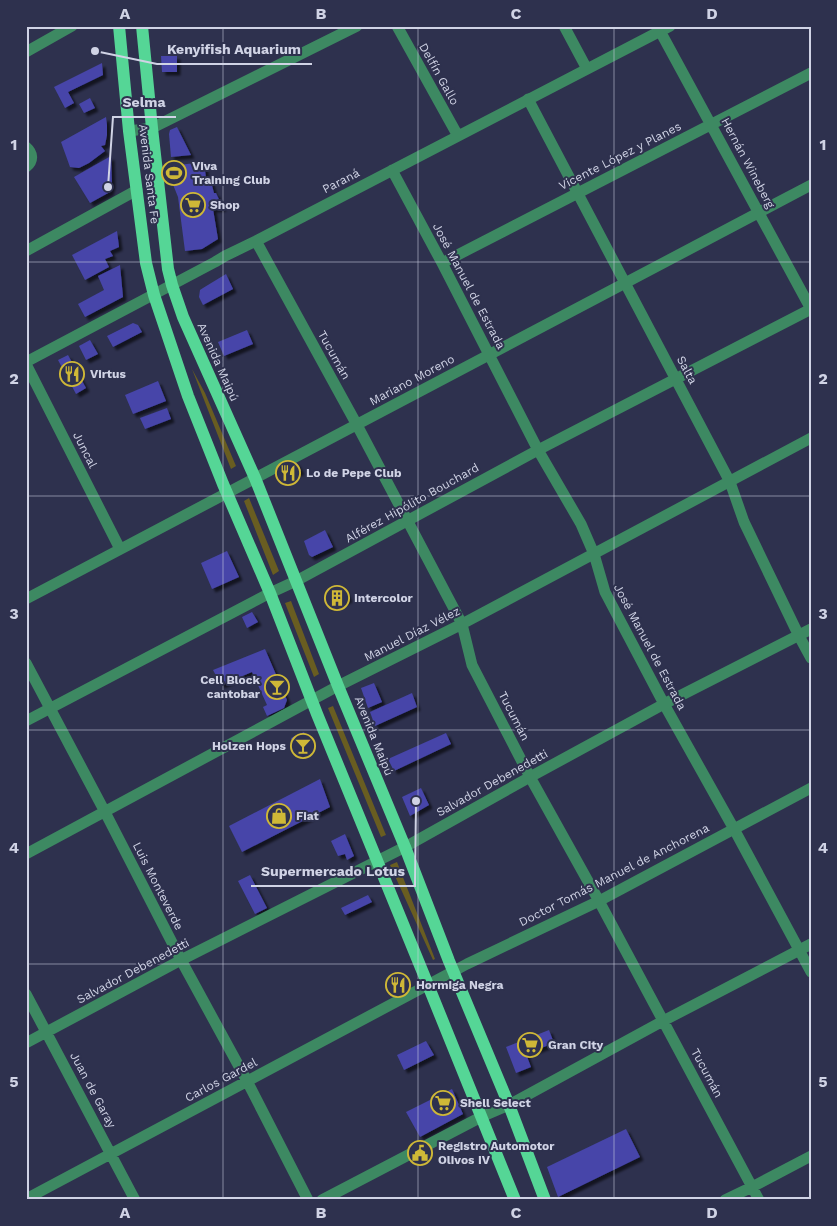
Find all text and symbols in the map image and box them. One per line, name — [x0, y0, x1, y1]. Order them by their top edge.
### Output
text: A — [120, 4, 131, 23]
text: B — [316, 4, 327, 23]
text: C — [511, 4, 522, 23]
text: D — [706, 4, 718, 23]
callout: Kenyifish Aquarium — [157, 35, 312, 64]
text: Kenyifish Aquarium — [167, 41, 301, 57]
street label: Delfín Gallo — [416, 41, 462, 107]
callout: Selma — [113, 88, 176, 117]
text: Selma — [123, 94, 166, 110]
street label: Hernán Wineberg — [718, 115, 778, 211]
street label: Vicente López y Planes — [557, 119, 683, 193]
street label: Avenida Santa Fe — [136, 123, 162, 225]
text: 1 — [11, 135, 17, 154]
text: 1 — [820, 135, 826, 154]
place label: Viva Training Club — [192, 159, 271, 187]
sports icon: Viva Training Club — [161, 160, 187, 186]
street label: Paraná — [320, 166, 362, 196]
supermarket icon: Shop — [180, 192, 206, 218]
place label: Shop — [210, 198, 240, 212]
street label: José Manuel de Estrada — [430, 221, 508, 352]
street label: Avenida Maipú — [194, 321, 242, 403]
street label: Tucumán — [315, 328, 353, 382]
street label: Mariano Moreno — [367, 352, 457, 408]
street label: Salta — [674, 354, 700, 387]
restaurant icon: Virtus — [59, 361, 85, 387]
place label: Virtus — [90, 367, 126, 381]
text: 2 — [9, 369, 19, 388]
text: 2 — [818, 369, 828, 388]
street label: Juncal — [70, 430, 100, 471]
restaurant icon: Lo de Pepe Club — [275, 460, 301, 486]
street label: Alférez Hipólito Bouchard — [343, 460, 481, 546]
place label: Lo de Pepe Club — [306, 466, 402, 480]
street label: José Manuel de Estrada — [611, 582, 689, 713]
building icon: Intercolor — [324, 585, 350, 611]
place label: Intercolor — [354, 591, 414, 605]
text: 3 — [9, 604, 19, 623]
street label: Manuel Díaz Vélez — [362, 604, 462, 664]
text: 3 — [818, 604, 828, 623]
place label: Cell Block cantobar — [200, 673, 261, 701]
bar icon: Cell Block cantobar — [264, 674, 290, 700]
street label: Tucumán — [496, 689, 532, 743]
street label: Avenida Maipú — [352, 694, 396, 778]
bar icon: Holzen Hops — [290, 733, 316, 759]
place label: Holzen Hops — [212, 739, 287, 753]
street label: Salvador Debenedetti — [434, 747, 550, 819]
shop icon: Fiat — [266, 803, 292, 829]
place label: Fiat — [296, 809, 320, 823]
street label: Doctor Tomás Manuel de Anchorena — [517, 821, 712, 929]
text: 4 — [9, 838, 19, 857]
text: 4 — [818, 838, 828, 857]
street label: Luis Monteverde — [130, 840, 186, 932]
callout: Supermercado Lotus — [251, 857, 415, 886]
text: Supermercado Lotus — [261, 863, 405, 879]
street label: Salvador Debenedetti — [74, 935, 192, 1007]
restaurant icon: Hormiga Negra — [385, 972, 411, 998]
place label: Hormiga Negra — [416, 978, 504, 992]
supermarket icon: Gran City — [517, 1032, 543, 1058]
place label: Gran City — [548, 1038, 603, 1052]
street label: Tucumán — [688, 1046, 726, 1100]
street label: Juan de Garay — [67, 1050, 119, 1131]
street label: Carlos Gardel — [183, 1055, 260, 1105]
text: 5 — [9, 1072, 19, 1091]
text: 5 — [818, 1072, 828, 1091]
supermarket icon: Shell Select — [430, 1090, 456, 1116]
place label: Shell Select — [460, 1096, 532, 1110]
place label: Registro Automotor Olivos IV — [438, 1139, 555, 1167]
public building icon: Registro Automotor Olivos IV — [407, 1140, 433, 1166]
text: A — [120, 1203, 131, 1222]
text: B — [316, 1203, 327, 1222]
text: C — [511, 1203, 522, 1222]
text: D — [706, 1203, 718, 1222]

